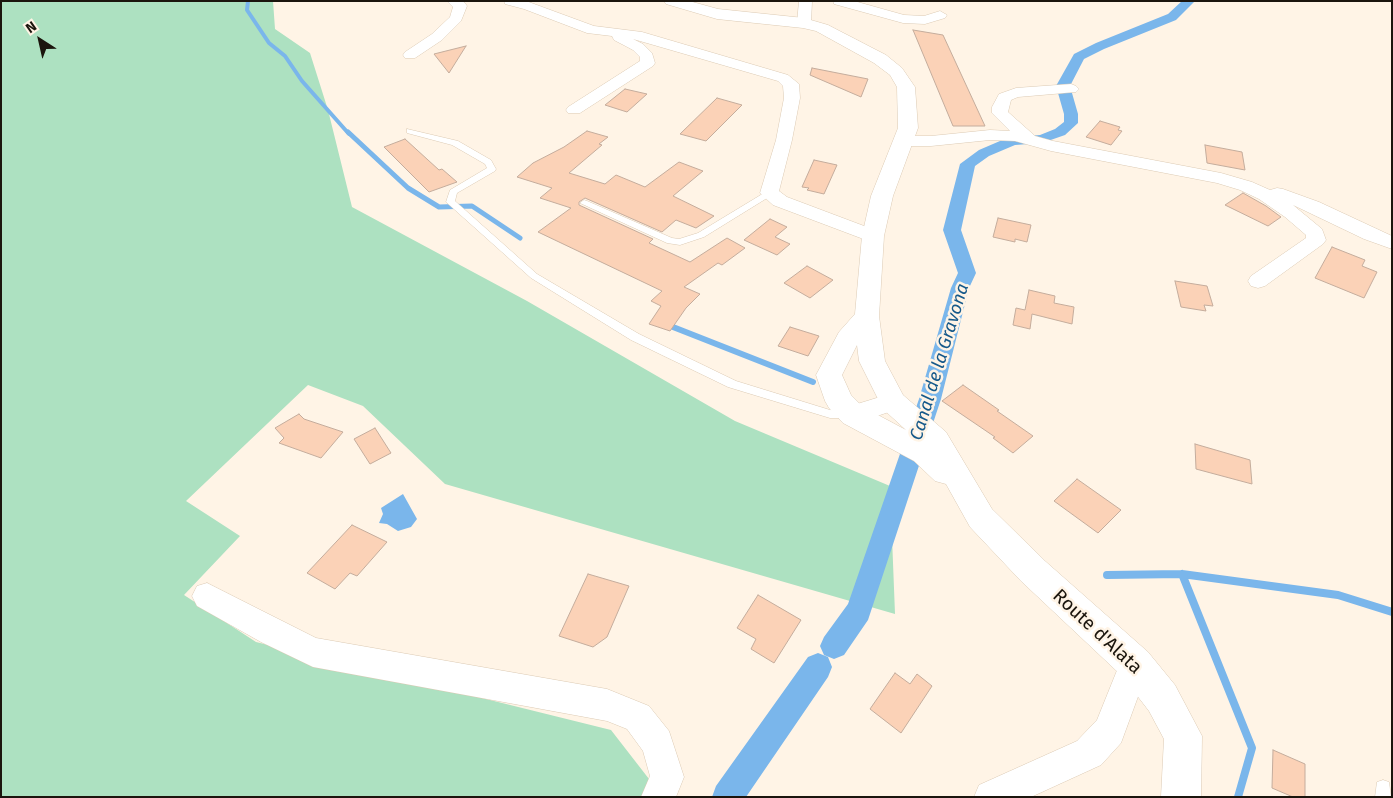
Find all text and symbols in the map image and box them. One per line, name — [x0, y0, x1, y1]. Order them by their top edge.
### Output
north arrow — [15, 15, 65, 65]
text: N — [22, 18, 40, 37]
water label: Canal de la Gravona — [906, 281, 974, 443]
street label: Route d'Alata — [1048, 585, 1146, 679]

